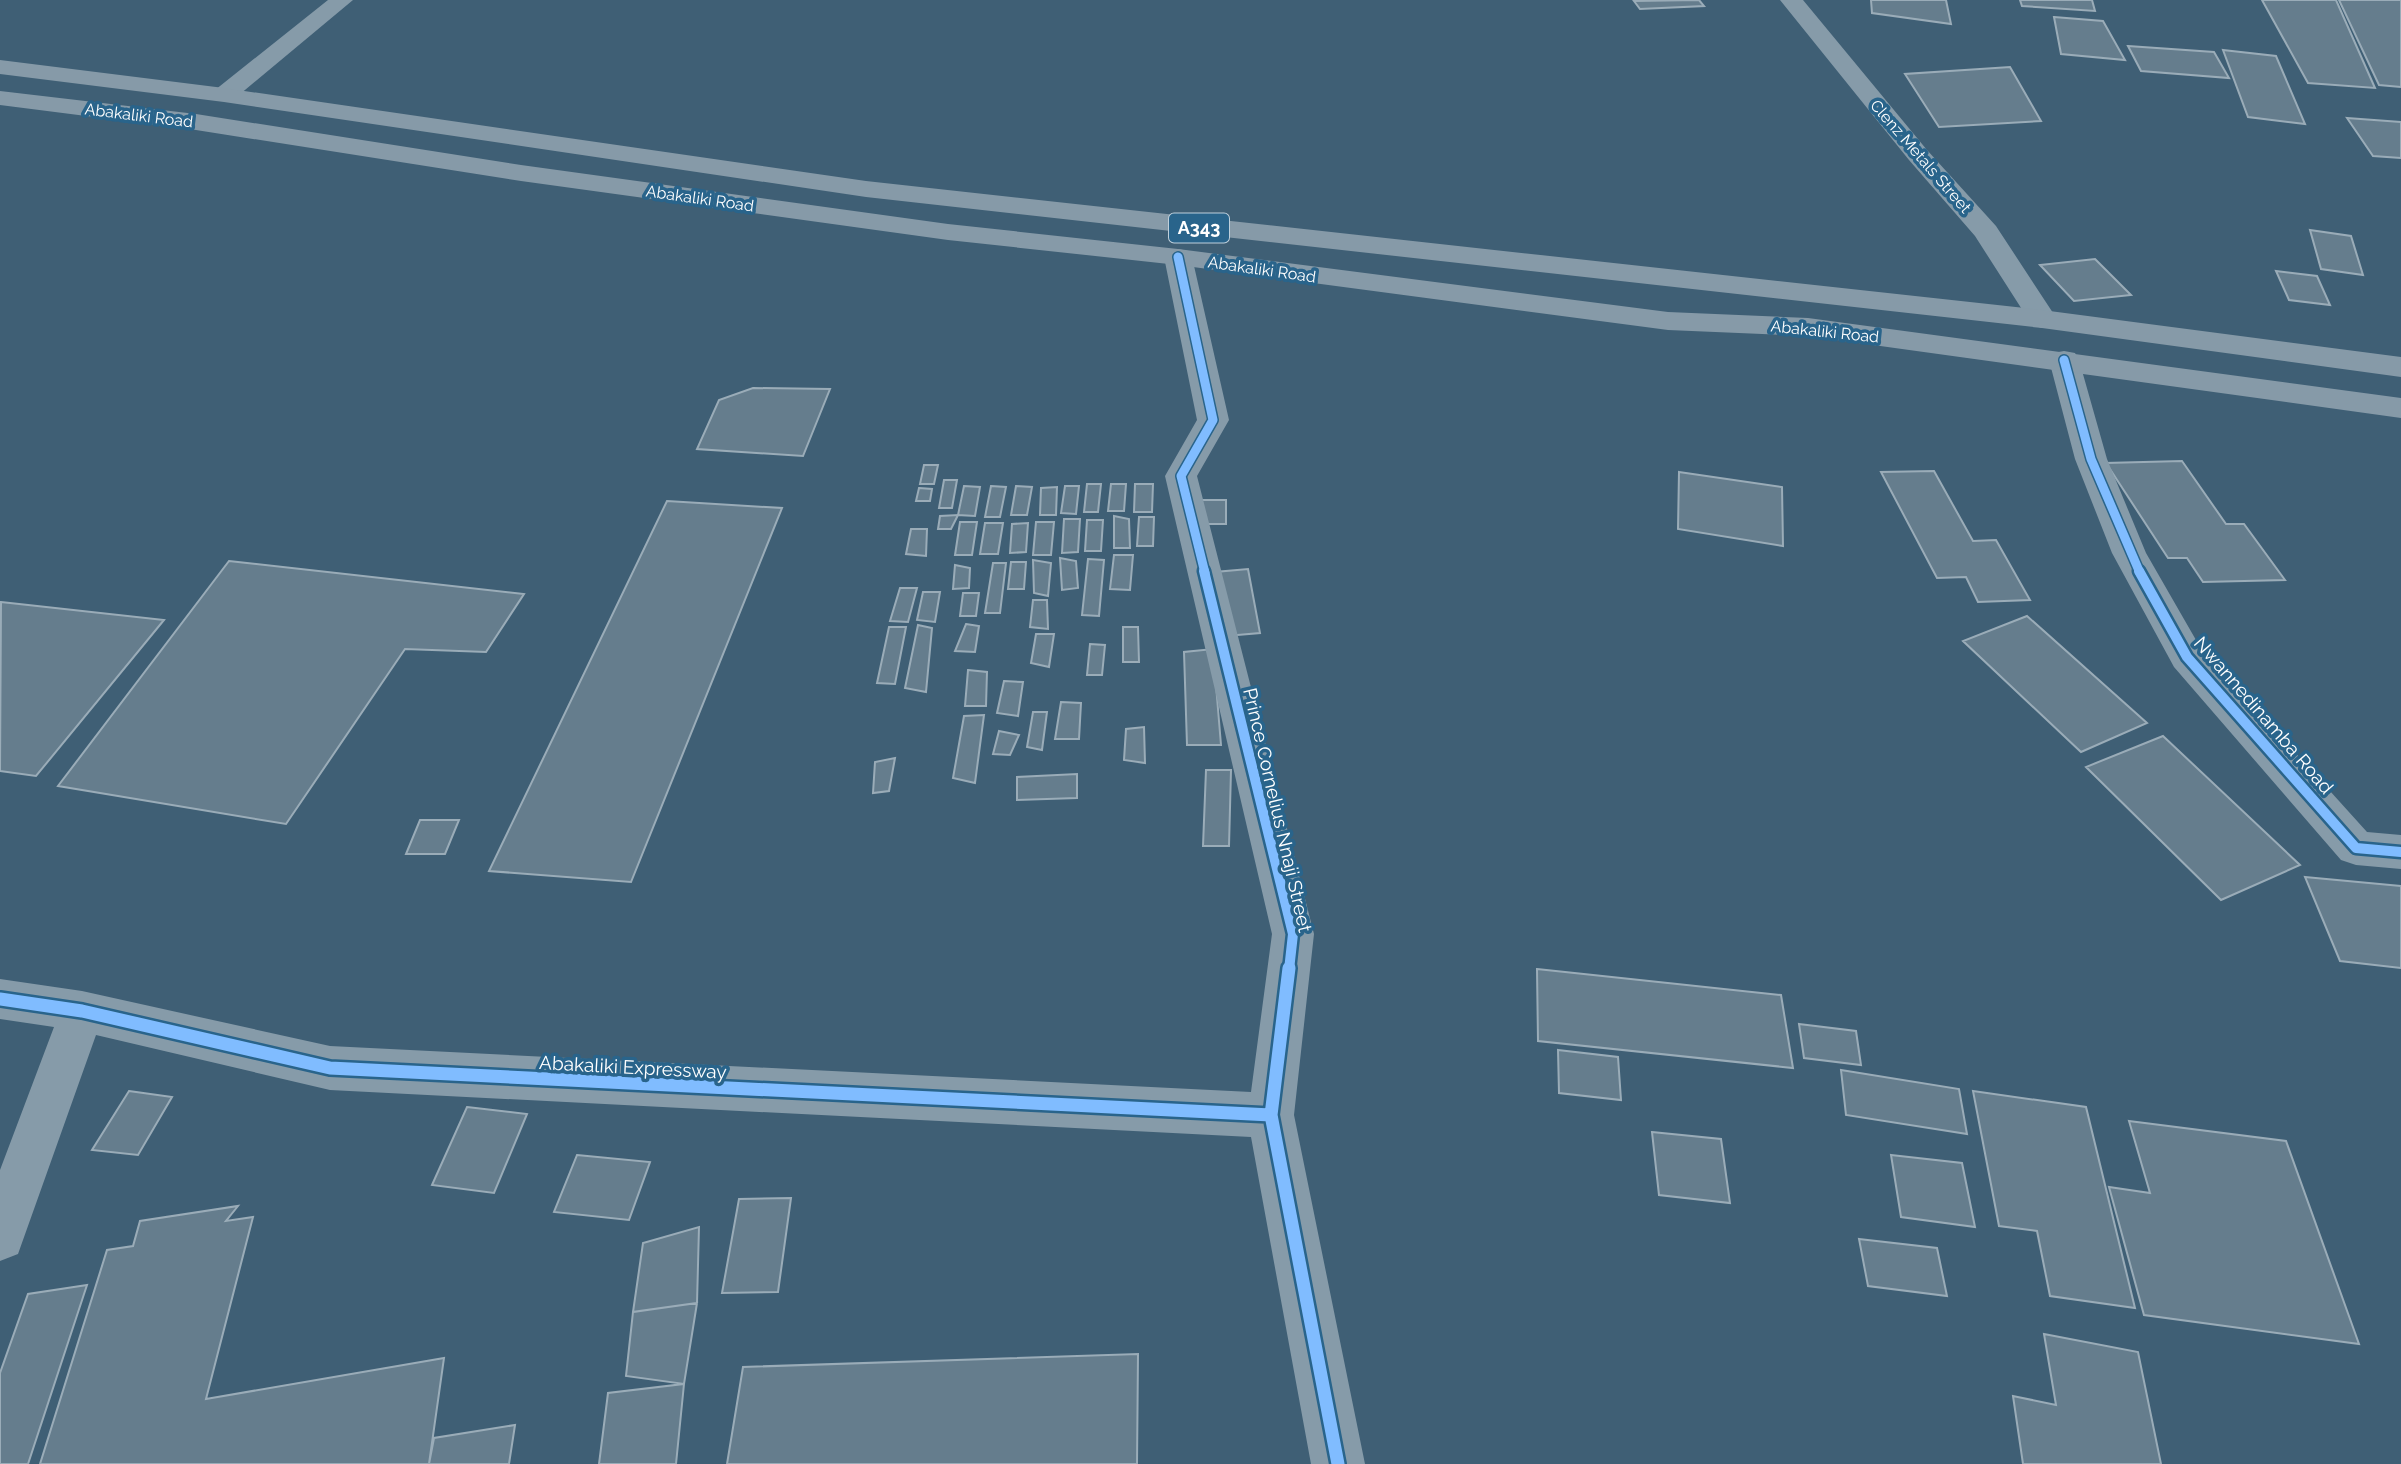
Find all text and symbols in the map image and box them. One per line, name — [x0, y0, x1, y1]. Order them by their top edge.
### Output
street label: Clenz Metals Street — [1866, 96, 1975, 217]
street label: Abakaliki Road — [84, 99, 194, 132]
street label: Abakaliki Road — [645, 182, 755, 215]
road number: A343 — [1169, 213, 1229, 242]
street label: Abakaliki Road — [1207, 253, 1317, 286]
street label: Abakaliki Road — [1770, 316, 1880, 347]
street label: Nwannedinamba Road — [2190, 632, 2338, 798]
street label: Prince Cornelius Nnaji Street — [1239, 686, 1317, 935]
street label: Abakaliki Expressway — [539, 1051, 727, 1083]

